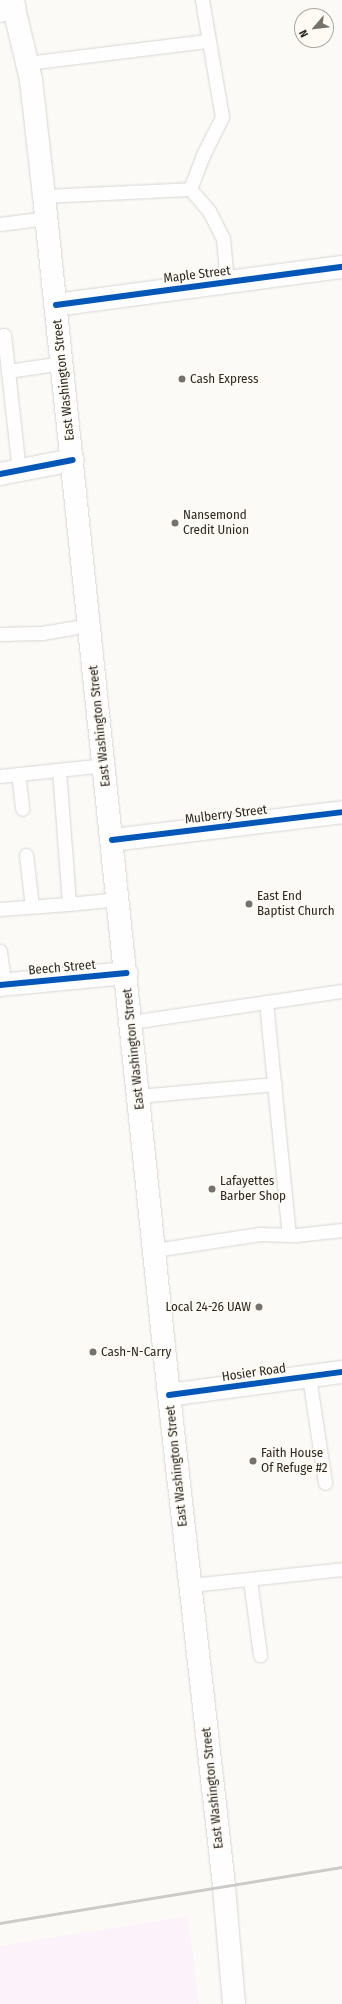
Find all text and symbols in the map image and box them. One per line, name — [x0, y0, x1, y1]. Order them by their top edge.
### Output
north arrow — [294, 8, 334, 48]
text: N — [297, 27, 311, 39]
street label: Maple Street — [163, 263, 231, 287]
street label: East Washington Street — [50, 318, 78, 442]
place label: Cash Express — [190, 371, 258, 387]
marker: Cash Express — [177, 374, 187, 384]
place label: Nansemond Credit Union — [183, 508, 249, 539]
marker: Nansemond Credit Union — [170, 518, 180, 528]
street label: East Washington Street — [86, 664, 114, 788]
street label: Mulberry Street — [184, 802, 268, 828]
place label: East End Baptist Church — [257, 889, 334, 920]
marker: East End Baptist Church — [244, 899, 254, 909]
street label: Beech Street — [28, 957, 96, 979]
street label: East Washington Street — [120, 987, 148, 1111]
place label: Lafayettes Barber Shop — [220, 1174, 286, 1205]
marker: Lafayettes Barber Shop — [207, 1184, 217, 1194]
place label: Local 24-26 UAW — [165, 1299, 251, 1315]
marker: Local 24-26 UAW — [254, 1302, 264, 1312]
place label: Cash-N-Carry — [101, 1344, 171, 1360]
marker: Cash-N-Carry — [88, 1347, 98, 1357]
street label: Hosier Road — [221, 1361, 287, 1385]
street label: East Washington Street — [163, 1404, 191, 1528]
place label: Faith House Of Refuge #2 — [261, 1446, 327, 1477]
marker: Faith House Of Refuge #2 — [248, 1456, 258, 1466]
street label: East Washington Street — [199, 1726, 227, 1850]

